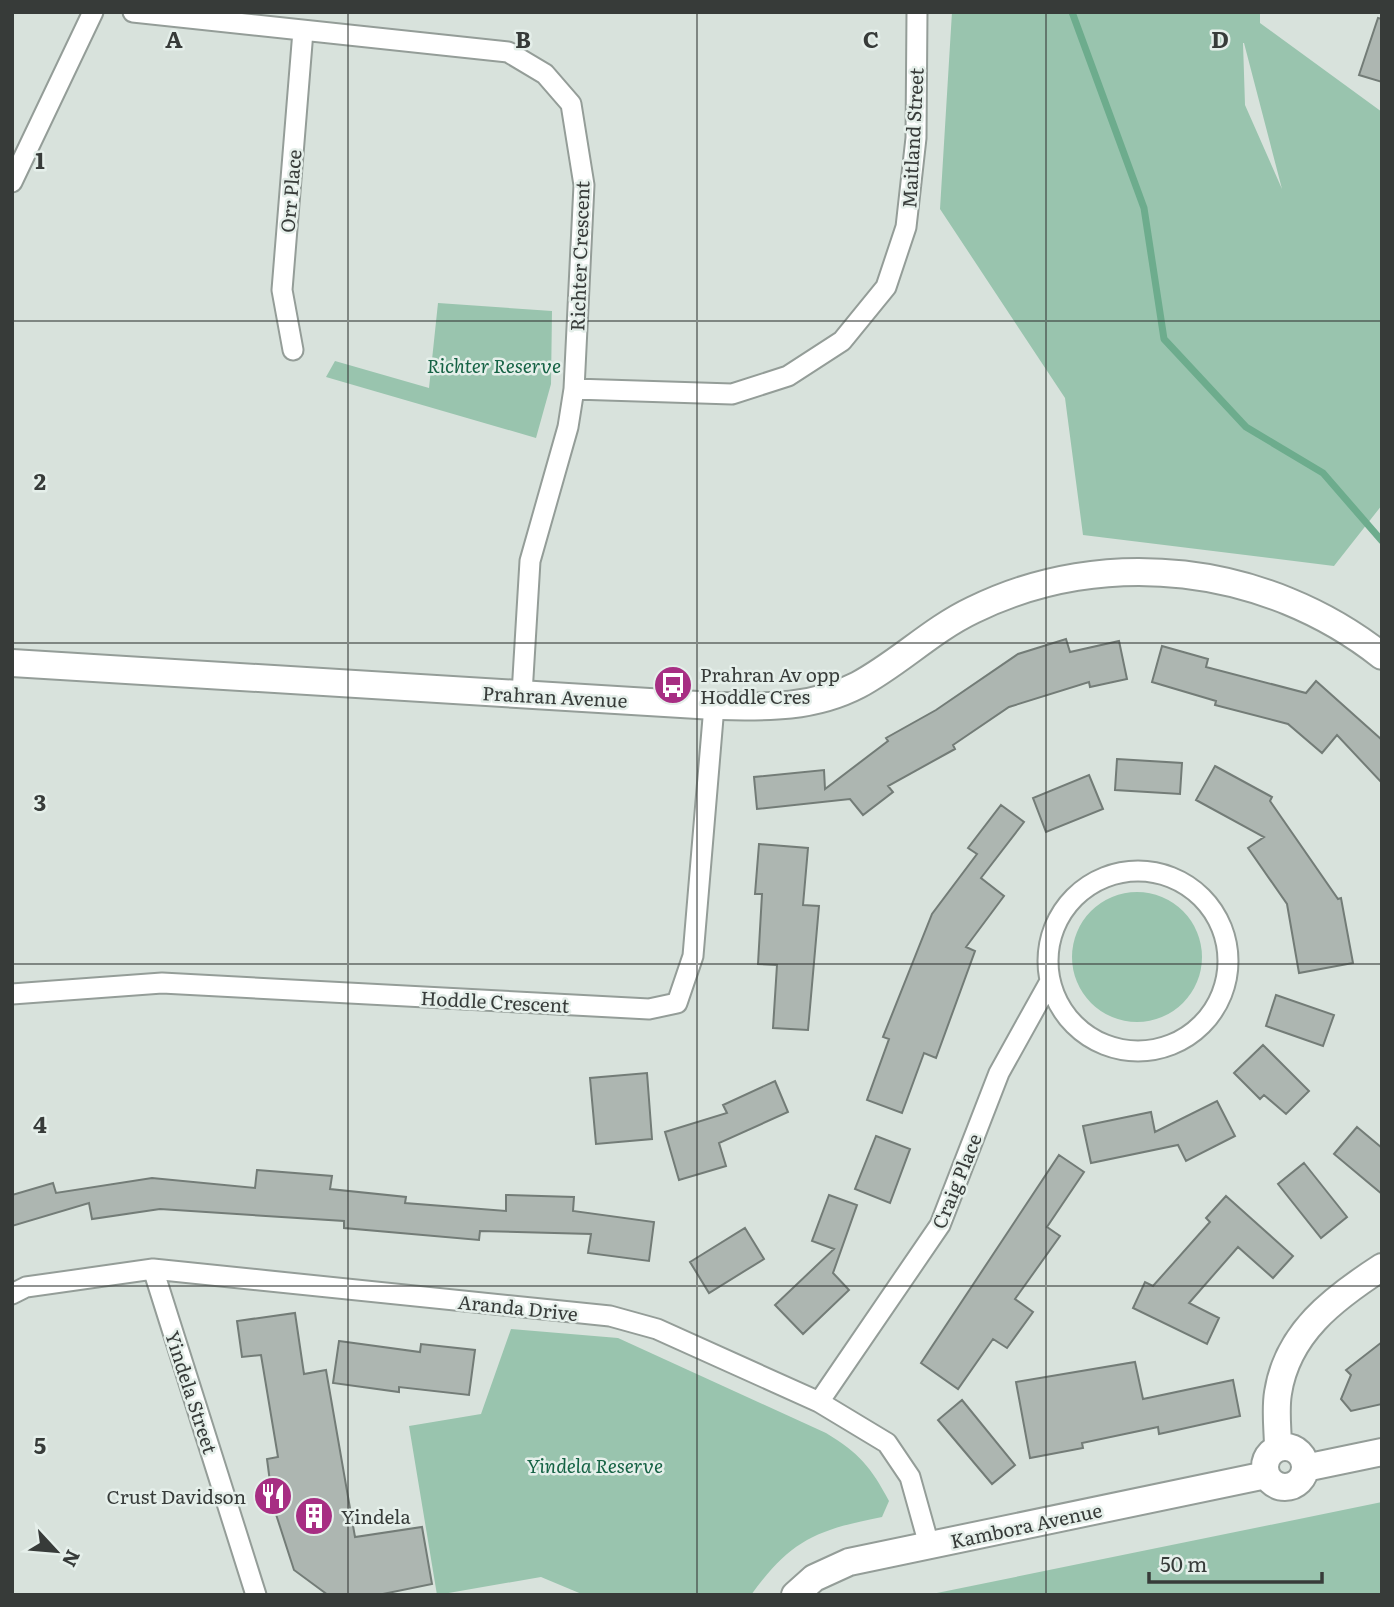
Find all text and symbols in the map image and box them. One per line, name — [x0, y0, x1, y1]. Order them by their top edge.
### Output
text: A — [165, 21, 183, 55]
text: B — [515, 21, 531, 55]
text: C — [863, 21, 879, 55]
text: D — [1211, 21, 1229, 55]
street label: Maitland Street — [894, 67, 930, 209]
text: 1 — [35, 142, 45, 176]
street label: Orr Place — [272, 148, 308, 234]
street label: Richter Crescent — [562, 180, 596, 332]
park label: Richter Reserve — [427, 351, 561, 379]
text: 2 — [34, 463, 46, 497]
place label: Prahran Av opp Hoddle Cres — [700, 660, 840, 710]
bus stop icon: Prahran Av opp Hoddle Cres — [652, 664, 694, 706]
street label: Prahran Avenue — [482, 678, 628, 714]
text: 3 — [34, 784, 46, 818]
street label: Hoddle Crescent — [420, 983, 570, 1019]
text: 4 — [33, 1106, 47, 1140]
street label: Craig Place — [924, 1129, 988, 1233]
street label: Aranda Drive — [457, 1287, 580, 1327]
street label: Yindela Street — [159, 1327, 225, 1457]
text: 5 — [34, 1427, 46, 1461]
park label: Yindela Reserve — [527, 1451, 663, 1479]
restaurant icon: Crust Davidson — [252, 1475, 294, 1517]
place label: Crust Davidson — [106, 1482, 246, 1510]
building icon: Yindela — [293, 1495, 335, 1537]
street label: Kambora Avenue — [948, 1495, 1104, 1555]
place label: Yindela — [341, 1502, 411, 1530]
north arrow — [21, 1516, 91, 1586]
scale bar — [1149, 1540, 1322, 1584]
text: N — [56, 1546, 88, 1572]
text: 50 m — [1160, 1547, 1207, 1578]

